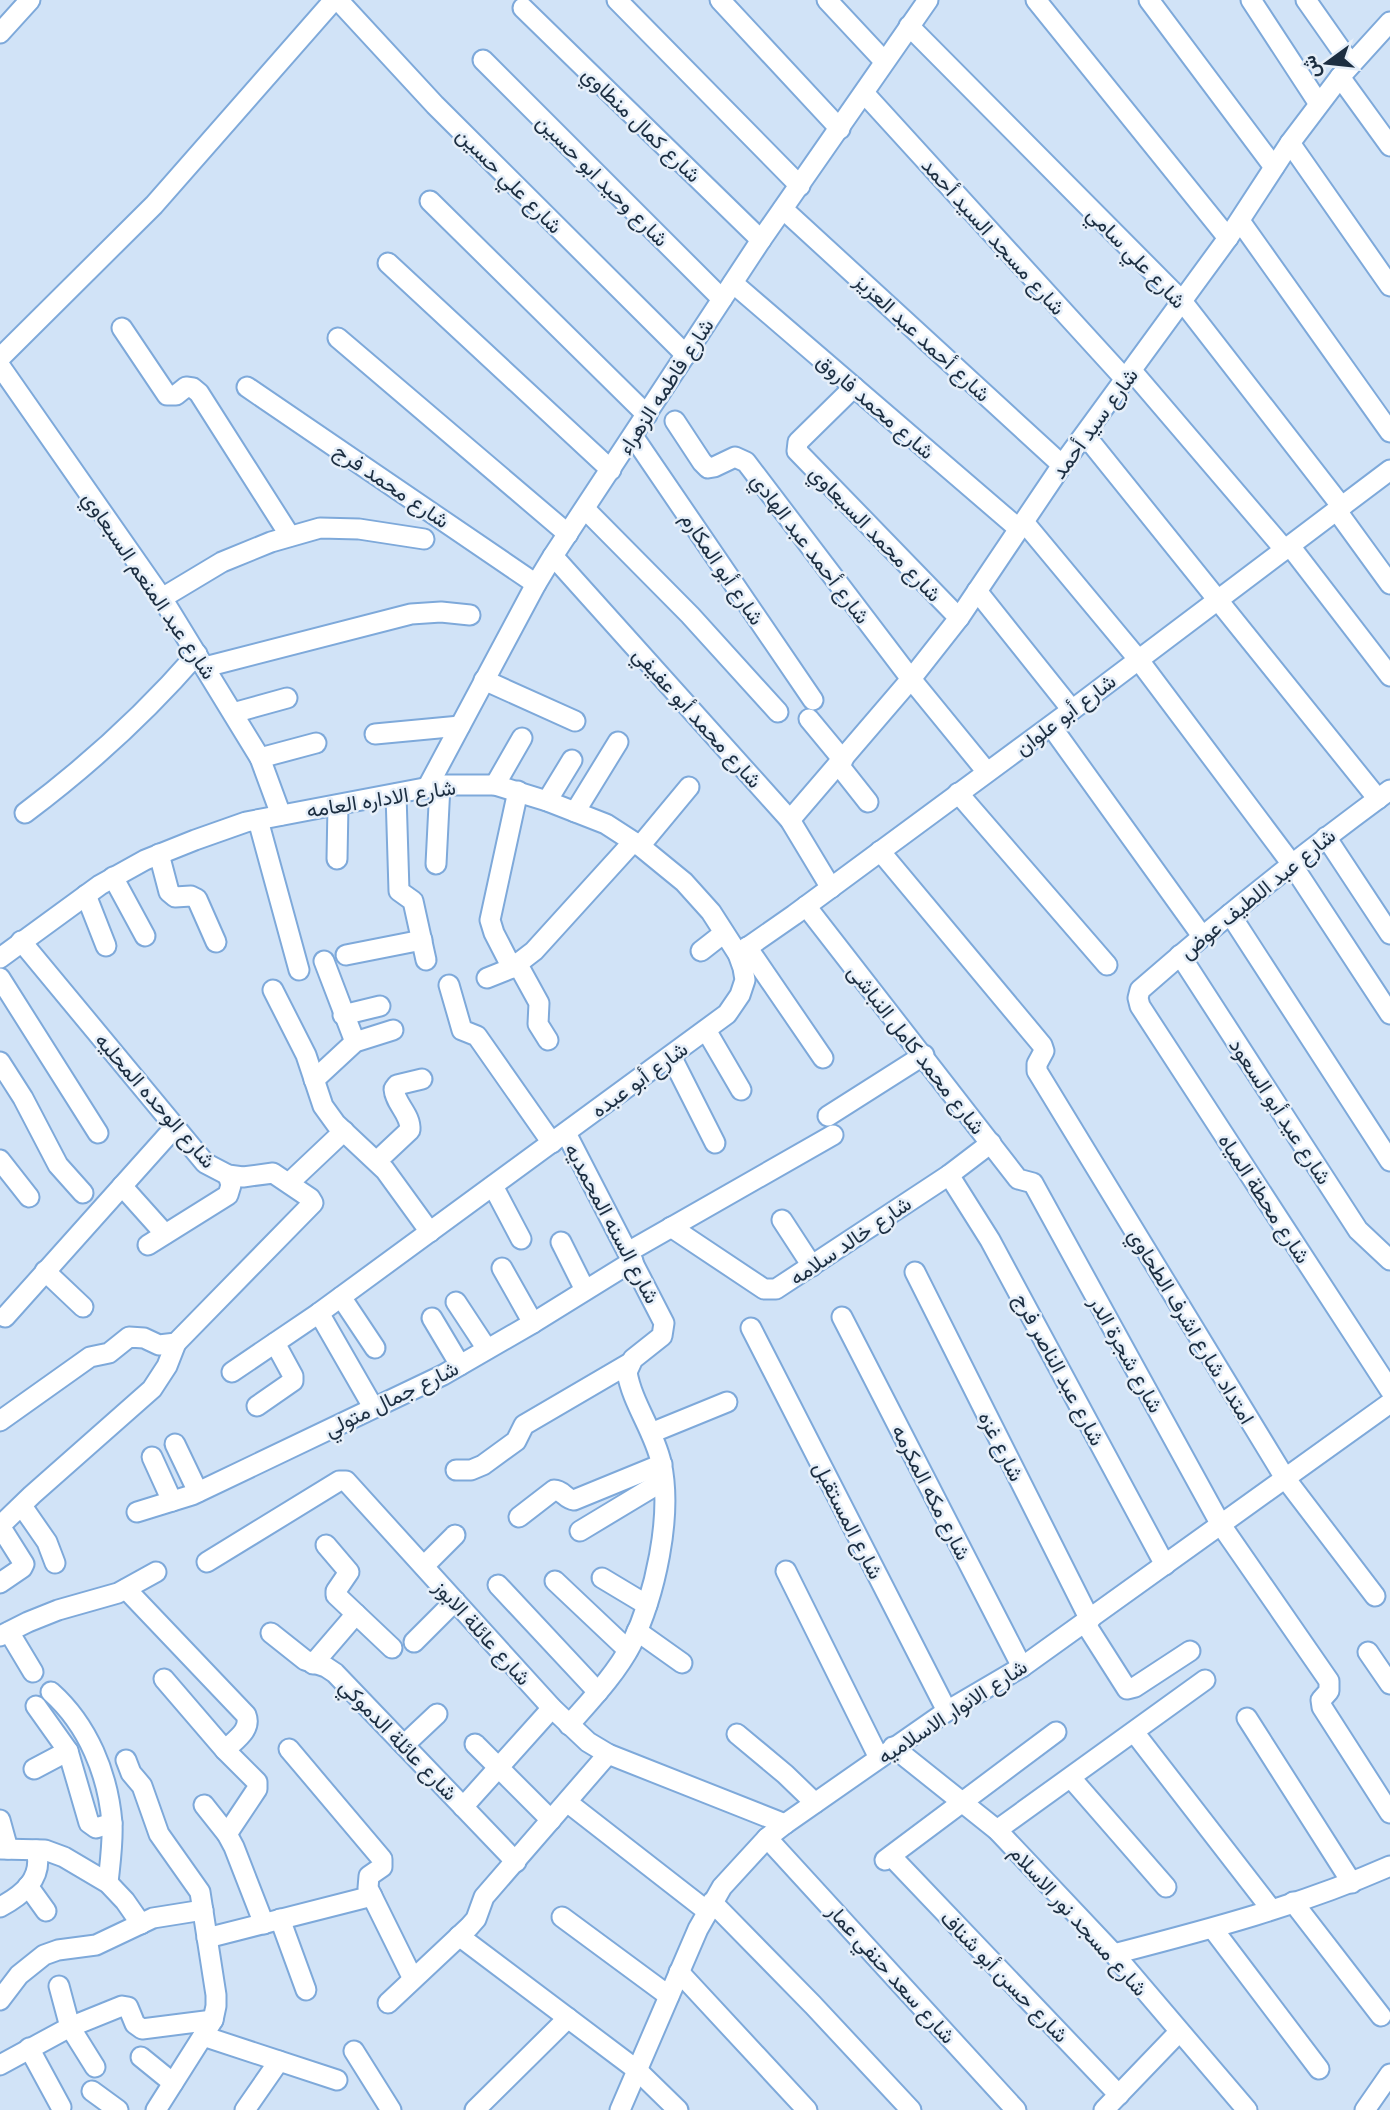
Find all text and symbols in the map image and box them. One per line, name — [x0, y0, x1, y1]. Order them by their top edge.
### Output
north arrow — [1292, 28, 1362, 98]
text: ش — [1295, 53, 1326, 82]
street label: شارع كمال منطاوي — [574, 60, 708, 191]
street label: شارع وحيد ابو حسين — [530, 108, 675, 253]
street label: شارع علي حسين — [448, 121, 569, 242]
street label: شارع مسجد السيد أحمد — [915, 151, 1072, 321]
street label: شارع علي سامي — [1078, 200, 1193, 317]
street label: شارع أحمد عبد العزيز — [847, 266, 997, 408]
street label: شارع فاطمه الزهراء — [611, 313, 720, 460]
street label: شارع محمد فاروق — [810, 347, 941, 466]
street label: شارع سيد أحمد — [1044, 362, 1145, 485]
street label: شارع محمد فرج — [328, 436, 455, 535]
street label: شارع محمد السبعاوي — [801, 459, 948, 610]
street label: شارع أحمد عبد الهادي — [742, 467, 877, 631]
street label: شارع عبد المنعم السبعاوي — [73, 486, 223, 687]
street label: شارع أبو المكارم — [674, 506, 771, 631]
street label: شارع محمد أبو عفيفي — [624, 640, 769, 796]
street label: شارع أبو علوان — [1009, 667, 1122, 762]
street label: شارع الاداره العامه — [304, 772, 458, 825]
street label: شارع عبد اللطيف عوض — [1173, 821, 1342, 966]
street label: شارع محمد كامل النباشى — [841, 958, 992, 1140]
street label: شارع الوحده المحليه — [89, 1026, 223, 1174]
street label: شارع عيد أبو السعود — [1222, 1033, 1339, 1190]
street label: شارع أبو عبده — [585, 1035, 693, 1124]
street label: شارع محطة المياه — [1212, 1128, 1317, 1269]
street label: شارع السنه المحمديه — [558, 1138, 667, 1308]
street label: شارع خالد سلامه — [784, 1189, 917, 1292]
street label: امتداد شارع اشرف الطحاوي — [1119, 1223, 1262, 1431]
street label: شارع عبد الناصر فرج — [1007, 1288, 1112, 1451]
street label: شارع شجرة الدر — [1082, 1290, 1171, 1418]
street label: شارع جمال متولي — [319, 1353, 464, 1446]
street label: شارع غزه — [972, 1406, 1031, 1486]
street label: شارع مكه المكرمه — [885, 1420, 978, 1565]
street label: شارع المستقبل — [807, 1457, 891, 1584]
street label: شارع عائلة الابوز — [427, 1572, 538, 1692]
street label: شارع الانوار الاسلاميه — [872, 1652, 1033, 1771]
street label: شارع عائلة الدموكي — [331, 1672, 464, 1809]
street label: شارع مسجد نور الاسلام — [1003, 1839, 1154, 2002]
street label: شارع سعد حنفي عمار — [818, 1896, 962, 2052]
street label: شارع حسن أبو شناف — [934, 1904, 1075, 2049]

